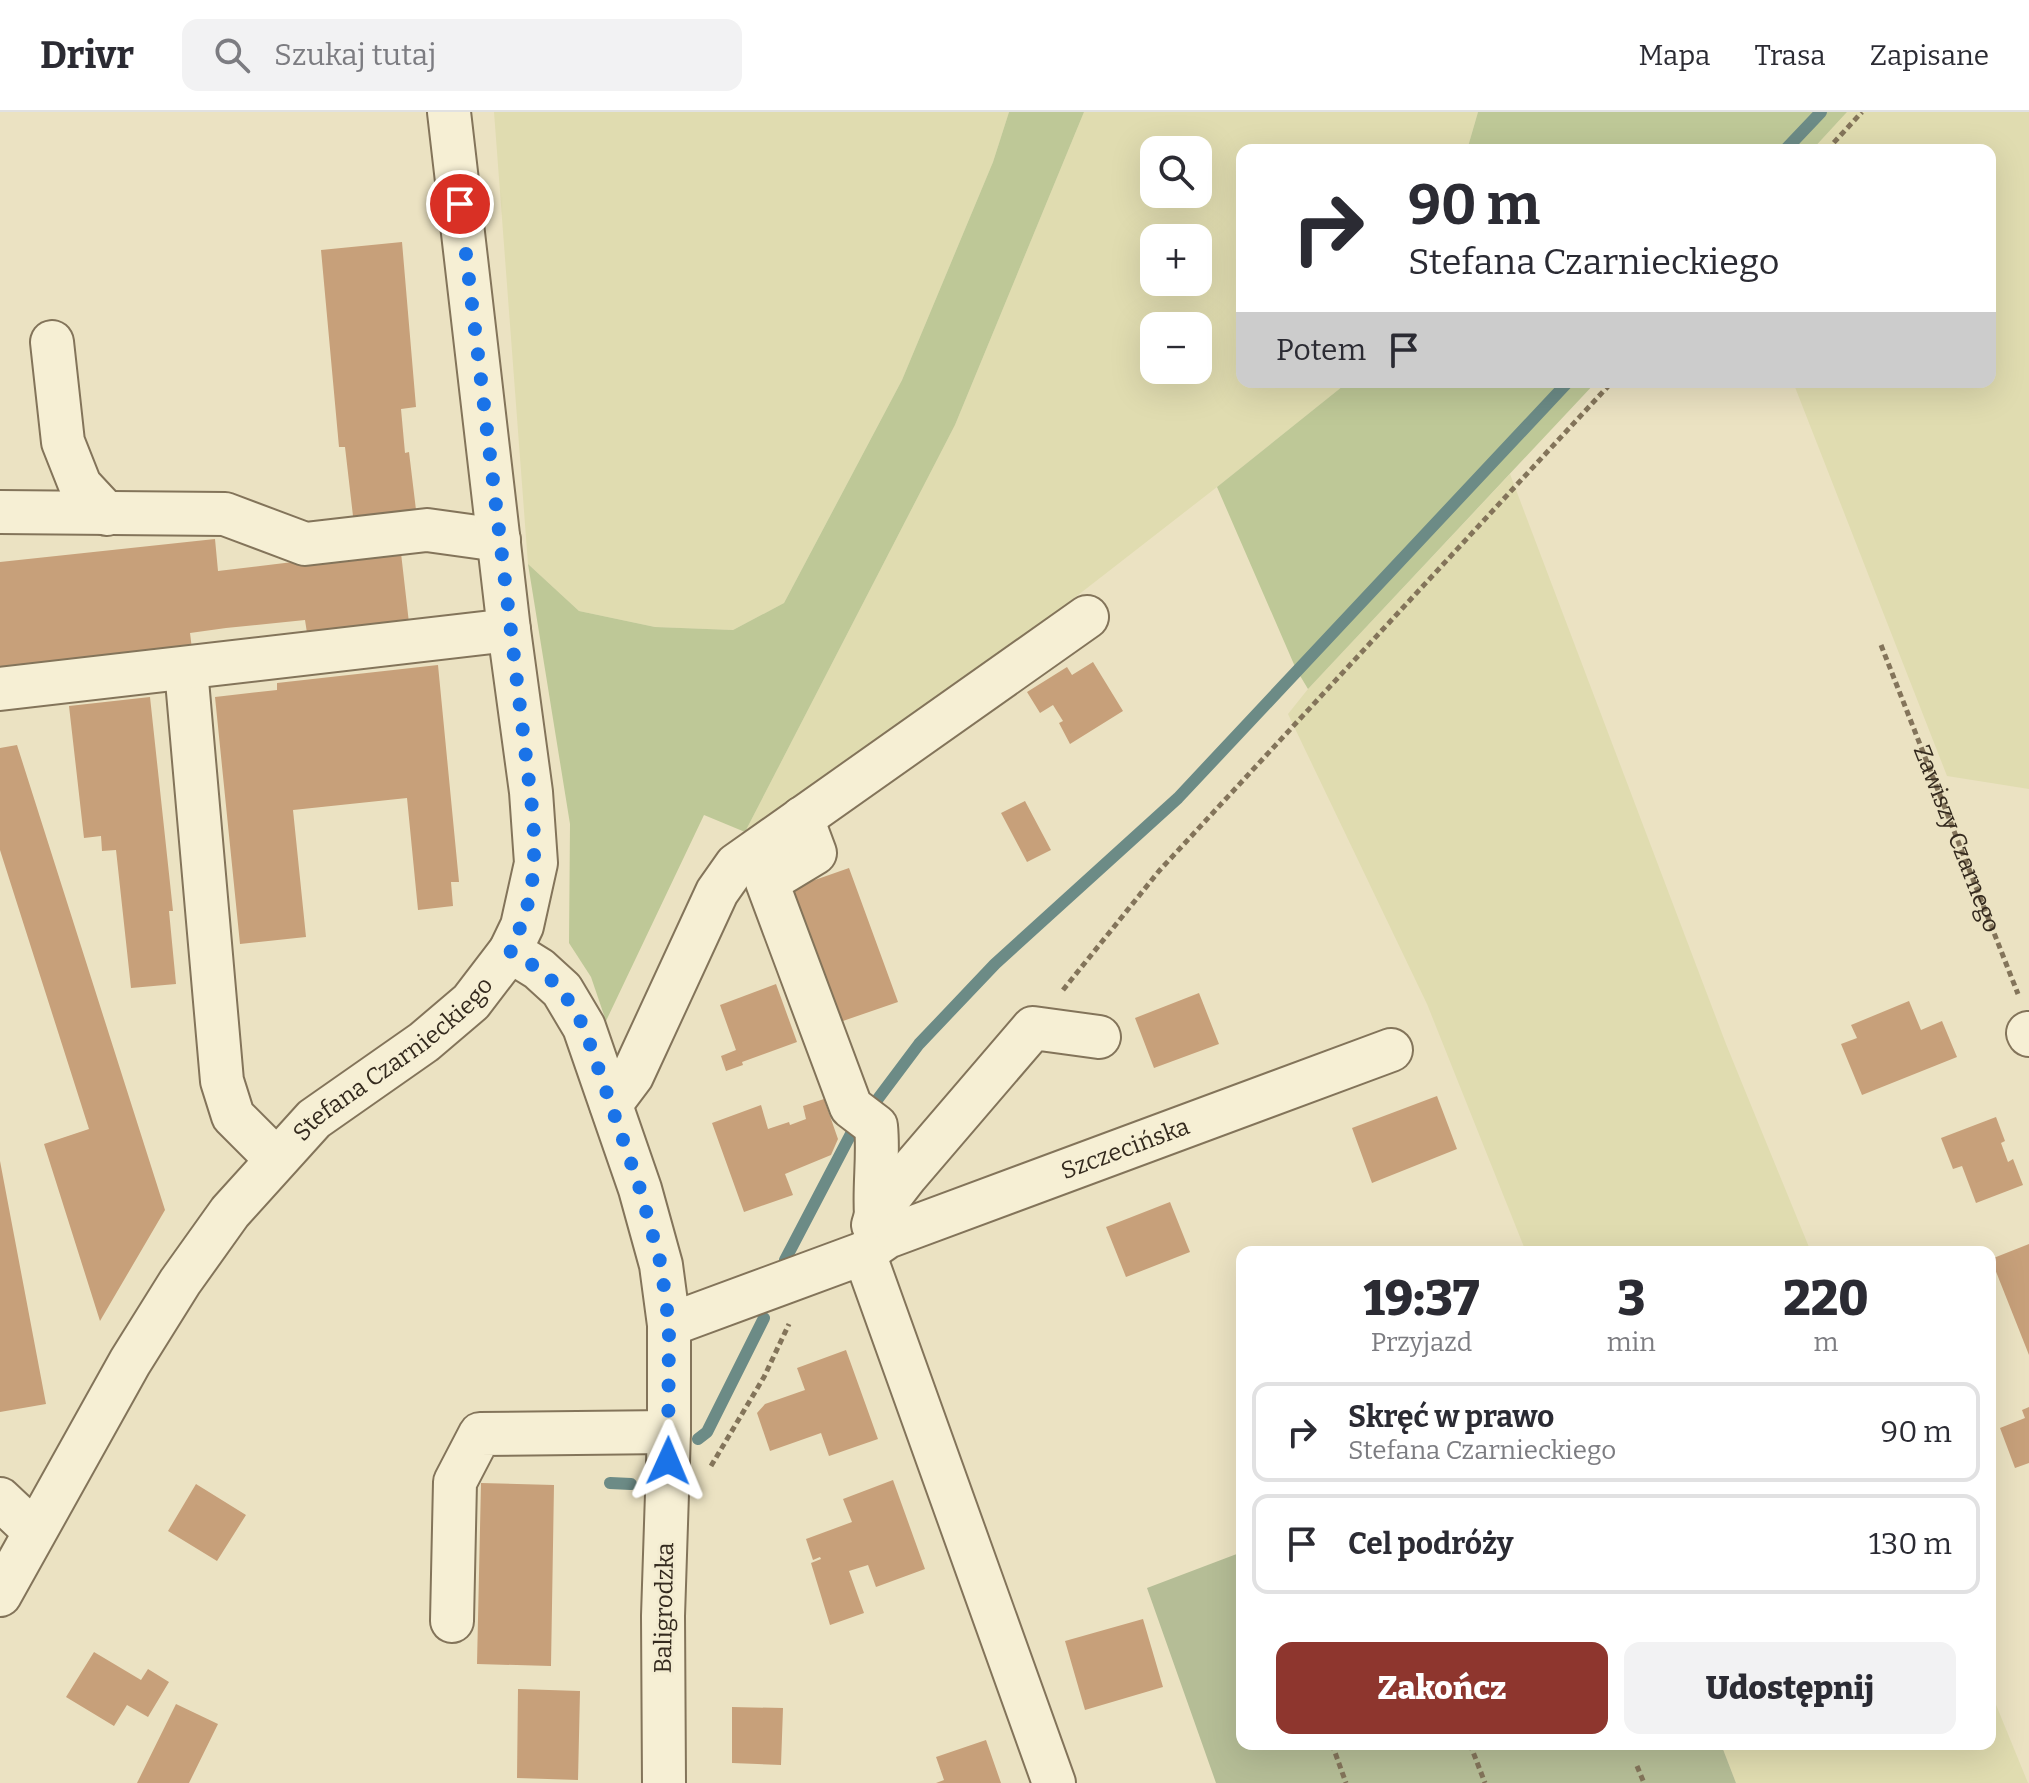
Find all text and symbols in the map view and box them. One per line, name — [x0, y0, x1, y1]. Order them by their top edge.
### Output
search box — [182, 19, 742, 91]
text: Drivr — [40, 32, 134, 78]
icon: search — [210, 33, 254, 77]
text: Szukaj tutaj — [274, 37, 436, 73]
text: Mapa — [1639, 39, 1710, 72]
text: Trasa — [1754, 39, 1826, 72]
text: Zapisane — [1870, 39, 1989, 72]
map controls — [1140, 136, 1212, 384]
button: search — [1140, 136, 1212, 208]
pin — [426, 170, 494, 238]
text: 90 m — [1408, 172, 1540, 239]
icon: right — [1276, 176, 1380, 280]
icon: arrive — [438, 182, 482, 226]
button: + — [1140, 224, 1212, 296]
text: Stefana Czarnieckiego — [1408, 240, 1779, 284]
button: − — [1140, 312, 1212, 384]
icon: arrive — [1382, 328, 1426, 372]
text: Potem — [1276, 332, 1366, 368]
street label: Zawiszy Czarnego — [1908, 741, 2006, 936]
street label: Stefana Czarnieckiego — [287, 972, 499, 1146]
street label: Szczecińska — [1057, 1112, 1193, 1185]
text: 19:37 — [1363, 1270, 1479, 1328]
text: 3 — [1617, 1270, 1645, 1328]
text: 220 — [1783, 1270, 1869, 1328]
text: Przyjazd — [1371, 1327, 1472, 1358]
text: min — [1607, 1327, 1656, 1358]
text: m — [1813, 1327, 1838, 1358]
text: Skręć w prawo — [1348, 1399, 1554, 1435]
icon: right — [1280, 1410, 1324, 1454]
text: 90 m — [1881, 1414, 1952, 1450]
position arrow — [626, 1419, 710, 1503]
text: Stefana Czarnieckiego — [1348, 1435, 1616, 1466]
icon: arrive — [1280, 1522, 1324, 1566]
text: Cel podróży — [1348, 1526, 1513, 1562]
text: 130 m — [1869, 1526, 1952, 1562]
street label: Baligrodzka — [649, 1542, 679, 1674]
button: Zakończ — [1276, 1642, 1608, 1734]
button: Udostępnij — [1624, 1642, 1956, 1734]

